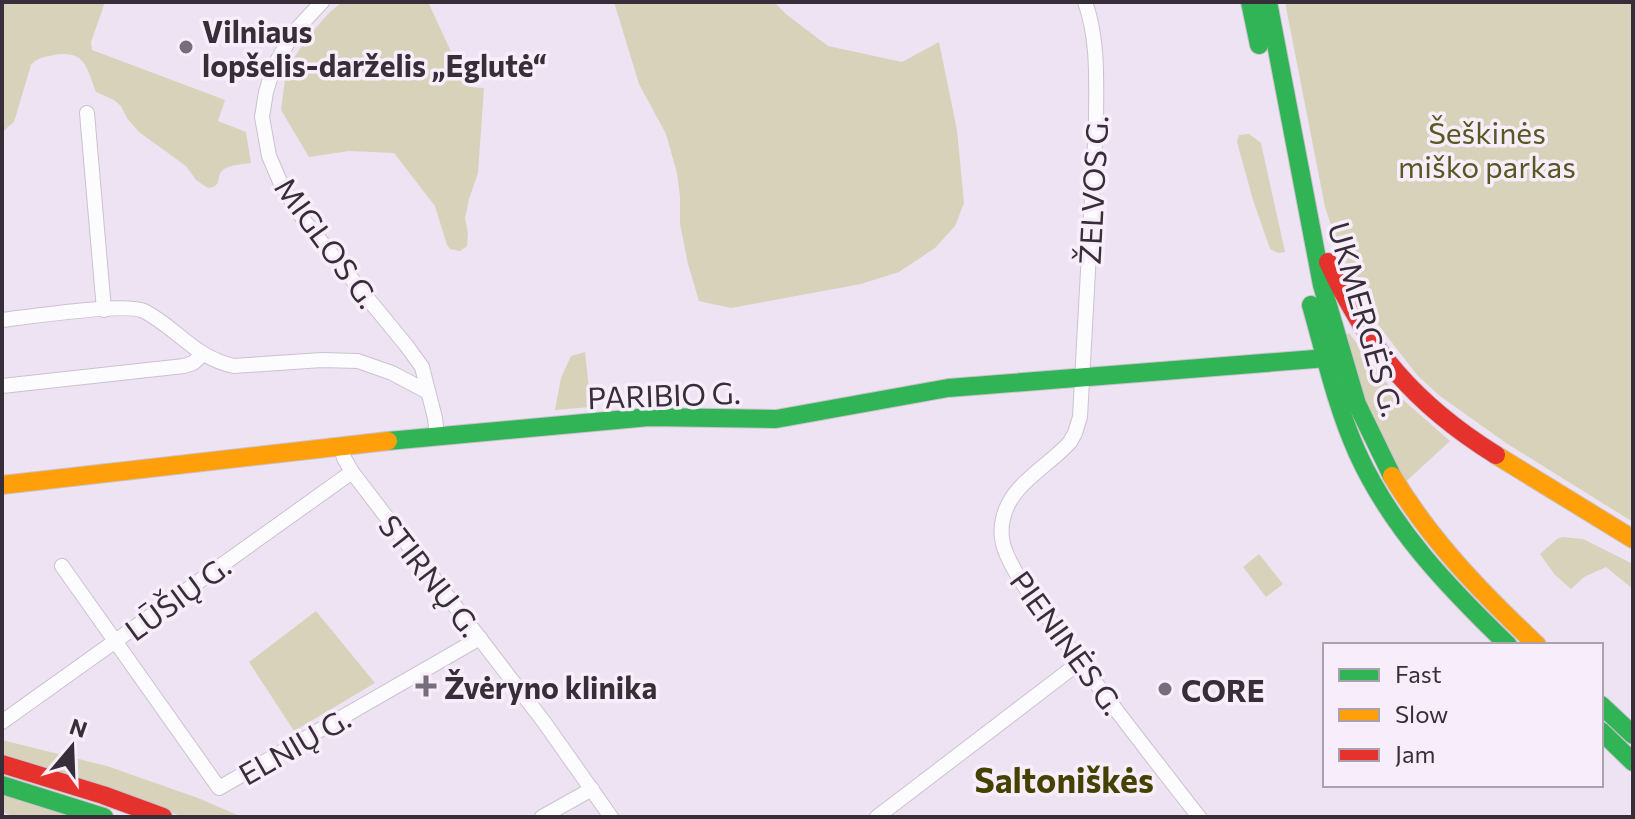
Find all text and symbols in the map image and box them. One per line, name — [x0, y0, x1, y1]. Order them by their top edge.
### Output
place label: Vilniaus lopšelis-darželis „Eglutė“ — [202, 12, 547, 83]
marker: Vilniaus lopšelis-darželis „Eglutė“ — [177, 38, 195, 56]
park label: Šeškinės miško parkas — [1398, 113, 1576, 184]
street label: ŽELVOS G. — [1070, 114, 1114, 266]
street label: MIGLOS G. — [268, 169, 388, 315]
street label: UKMERGĖS G. — [1322, 218, 1412, 420]
street label: PARIBIO G. — [587, 373, 741, 415]
street label: STIRNŲ G. — [372, 507, 490, 643]
street label: LŪŠIŲ G. — [117, 546, 237, 648]
street label: PIENINĖS G. — [1003, 563, 1133, 721]
legend — [1323, 643, 1603, 787]
text: Fast — [1395, 659, 1442, 688]
place label: Žvėryno klinika — [444, 668, 657, 705]
place label: CORE — [1181, 671, 1265, 708]
marker: Žvėryno klinika — [415, 675, 437, 697]
marker: CORE — [1156, 680, 1174, 698]
street label: ELNIŲ G. — [232, 698, 356, 792]
text: Slow — [1395, 699, 1448, 728]
north arrow — [32, 707, 112, 787]
text: N — [66, 712, 91, 743]
text: Jam — [1395, 739, 1435, 768]
district label: Saltoniškės — [974, 758, 1154, 800]

